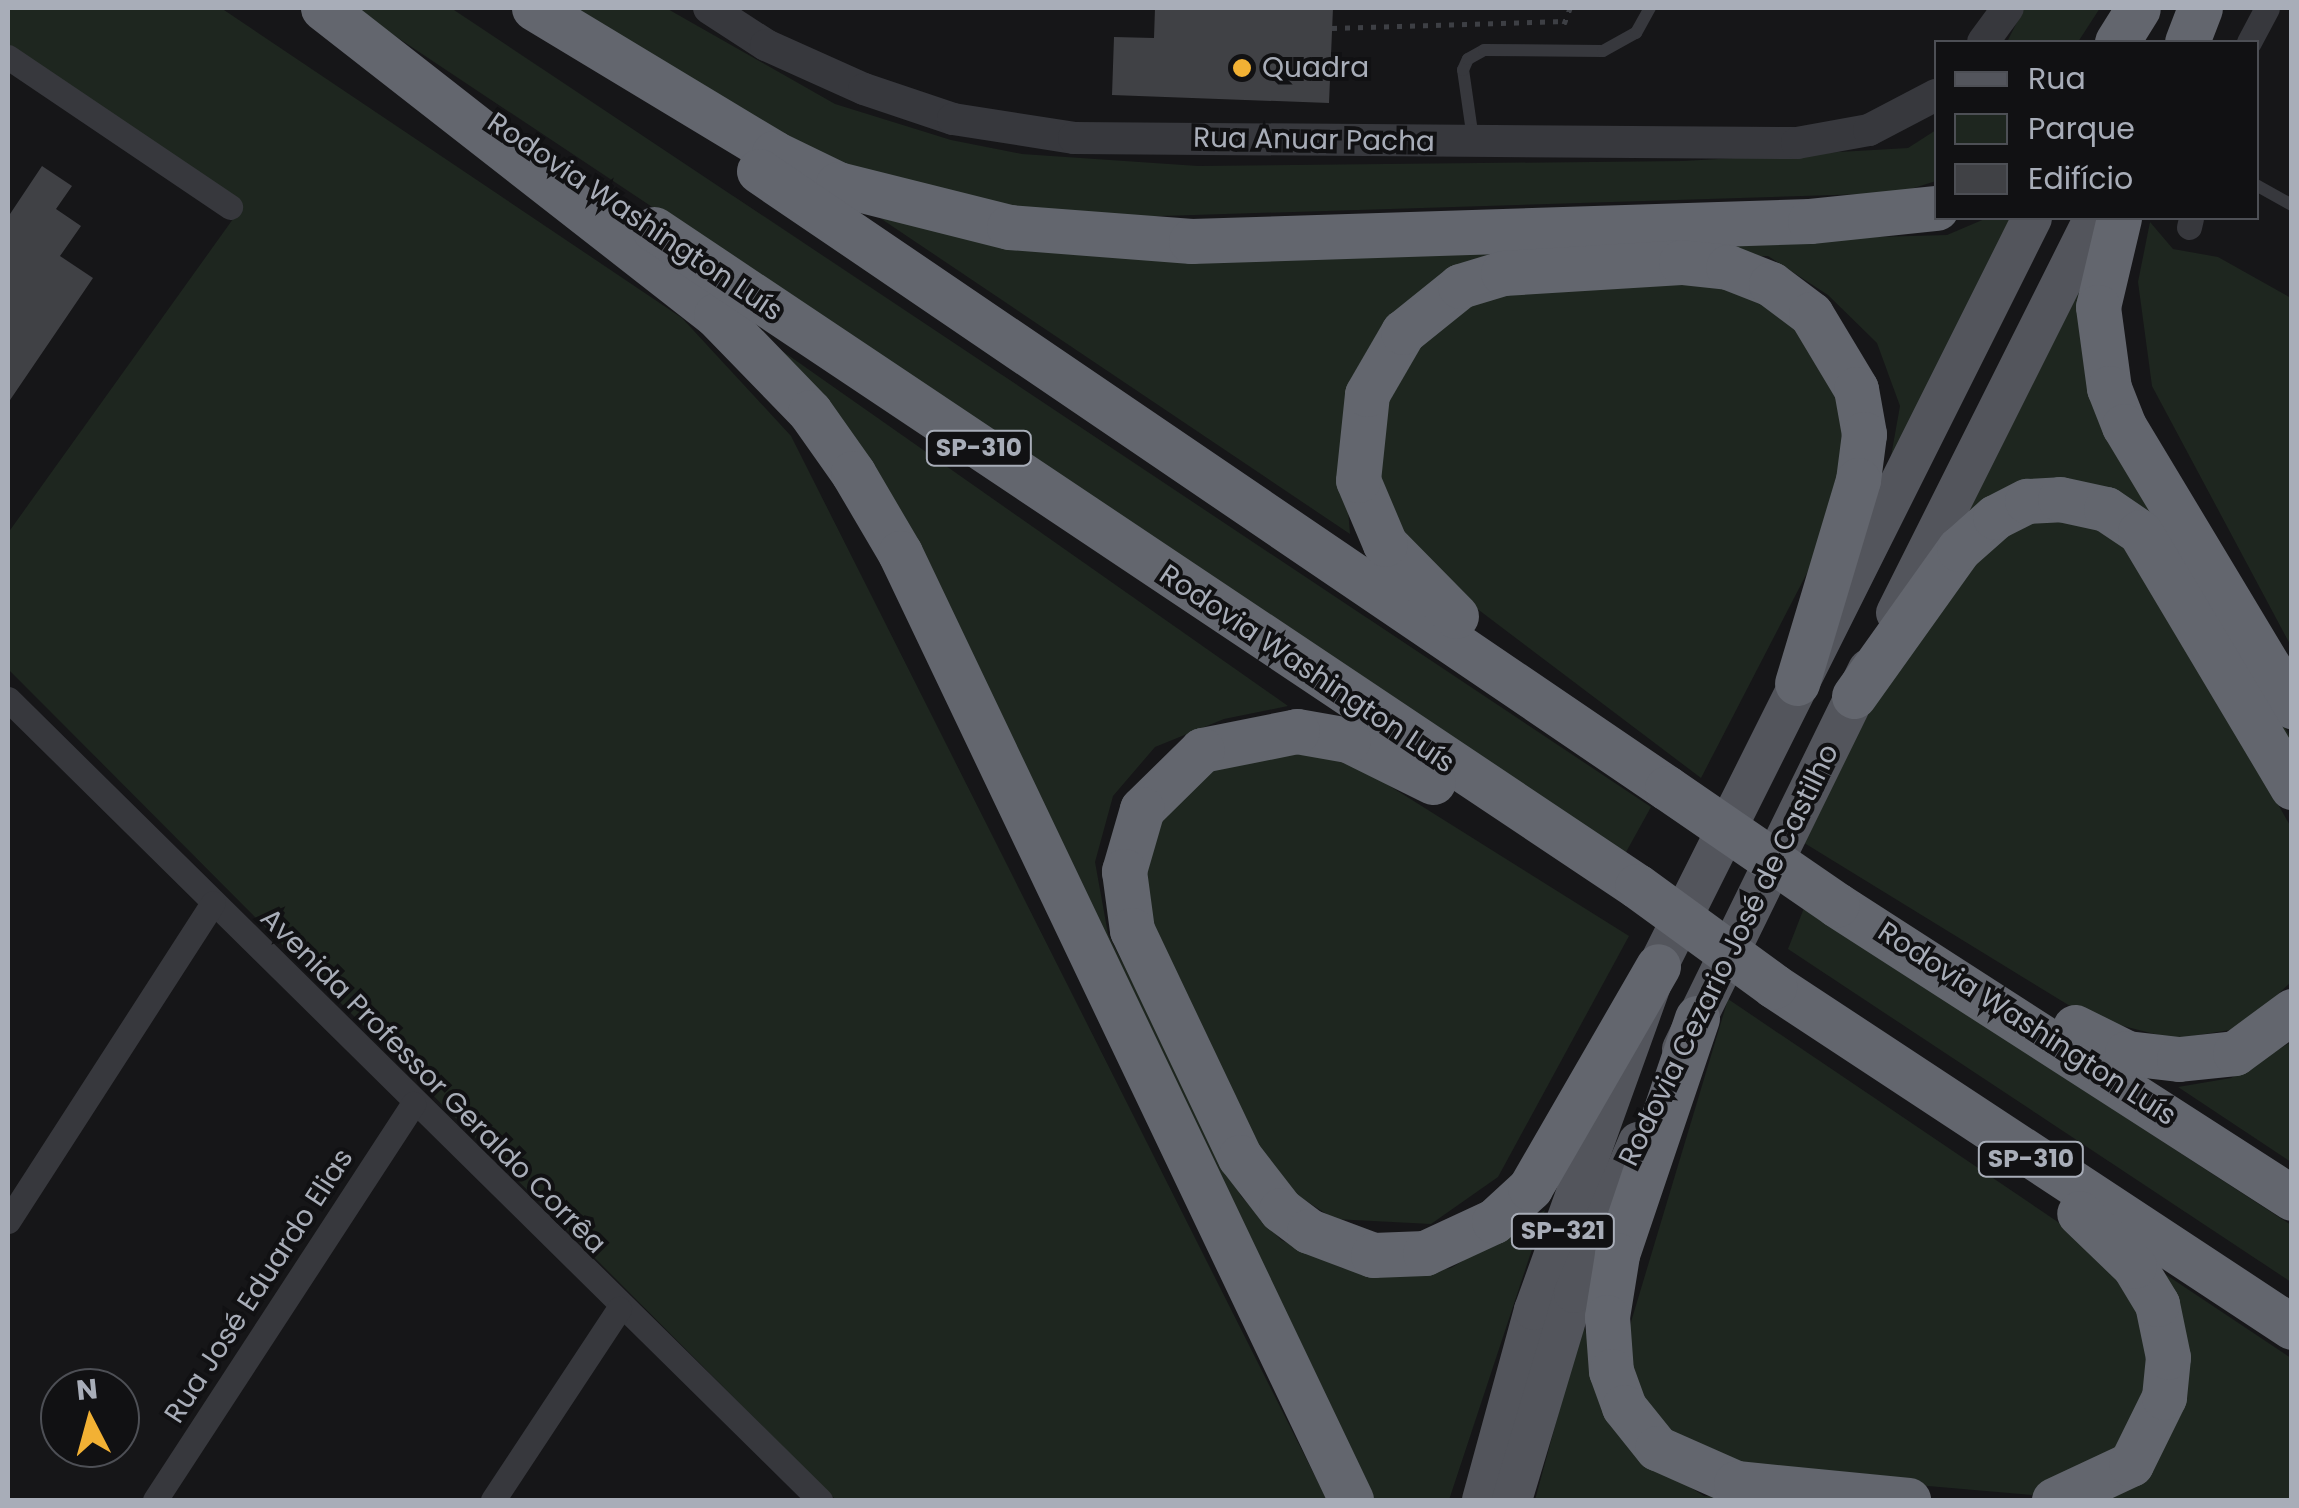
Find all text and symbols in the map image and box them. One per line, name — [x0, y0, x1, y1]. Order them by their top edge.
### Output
legend — [1934, 40, 2259, 220]
place label: Quadra — [1262, 51, 1369, 85]
marker: Quadra — [1231, 57, 1253, 79]
text: Rua — [2028, 57, 2086, 100]
street label: Rodovia Washington Luís — [481, 106, 789, 328]
text: Parque — [2028, 107, 2135, 150]
street label: Rua Anuar Pacha — [1193, 121, 1435, 159]
text: Edifício — [2028, 157, 2133, 200]
road number: SP-310 — [924, 428, 1034, 468]
street label: Rodovia Washington Luís — [1153, 558, 1461, 780]
street label: Rodovia Cezario José de Castilho — [1612, 739, 1846, 1171]
street label: Avenida Professor Geraldo Corrêa — [253, 901, 613, 1261]
street label: Rodovia Washington Luís — [1872, 915, 2182, 1133]
road number: SP-310 — [1976, 1139, 2086, 1179]
street label: Rua José Eduardo Elias — [158, 1143, 360, 1429]
road number: SP-321 — [1510, 1211, 1616, 1251]
north arrow — [40, 1368, 140, 1468]
text: N — [75, 1369, 100, 1410]

